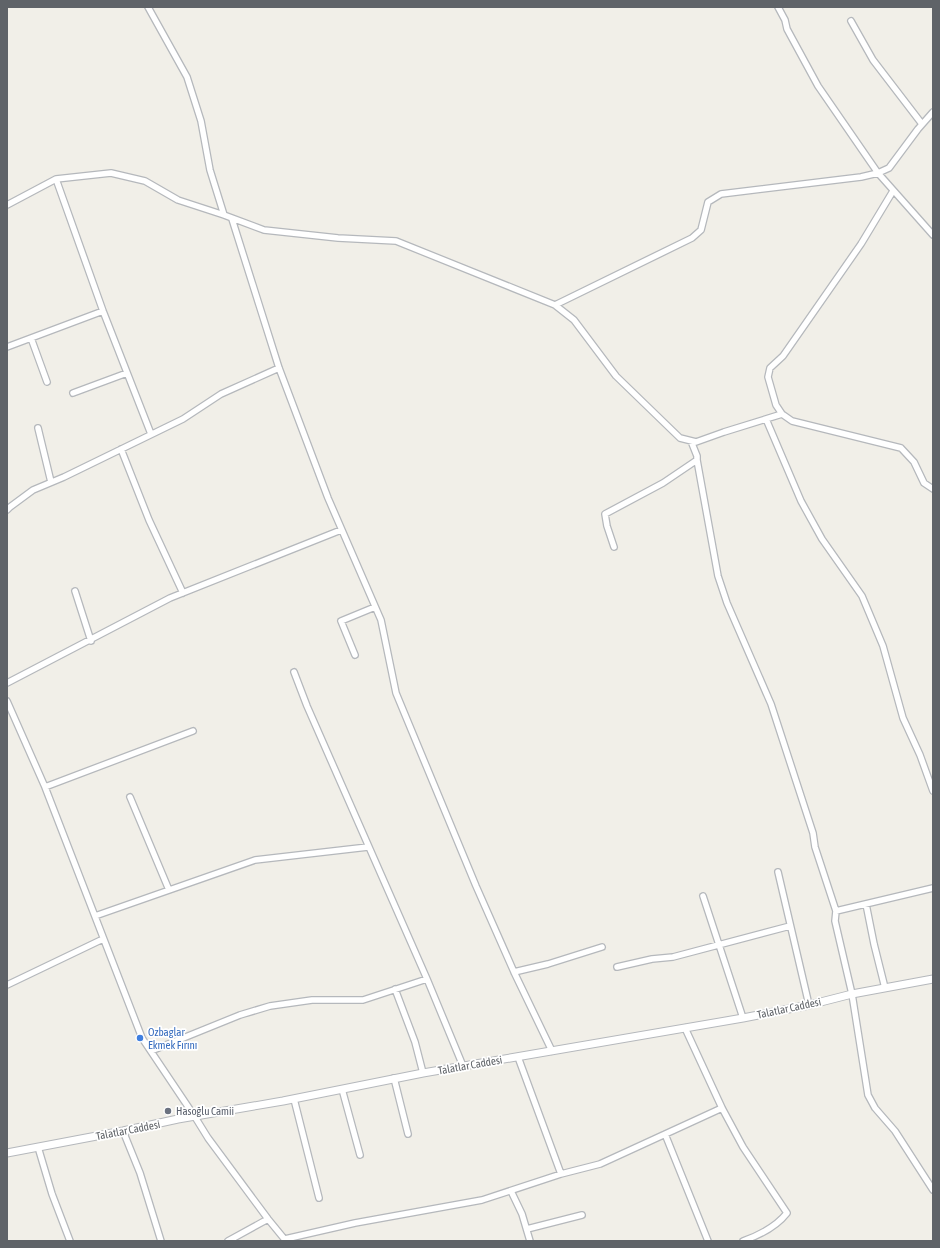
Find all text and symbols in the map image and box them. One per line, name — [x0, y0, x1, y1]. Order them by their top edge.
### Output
street label: Talatlar Caddesi — [756, 995, 822, 1021]
place label: Ozbaglar Ekmek Fırını — [148, 1026, 197, 1051]
marker: Ozbaglar Ekmek Fırını — [135, 1033, 145, 1043]
street label: Talatlar Caddesi — [437, 1053, 503, 1077]
place label: Hasoğlu Camii — [176, 1105, 234, 1117]
marker: Hasoğlu Camii — [163, 1106, 173, 1116]
street label: Talatlar Caddesi — [95, 1118, 161, 1142]

